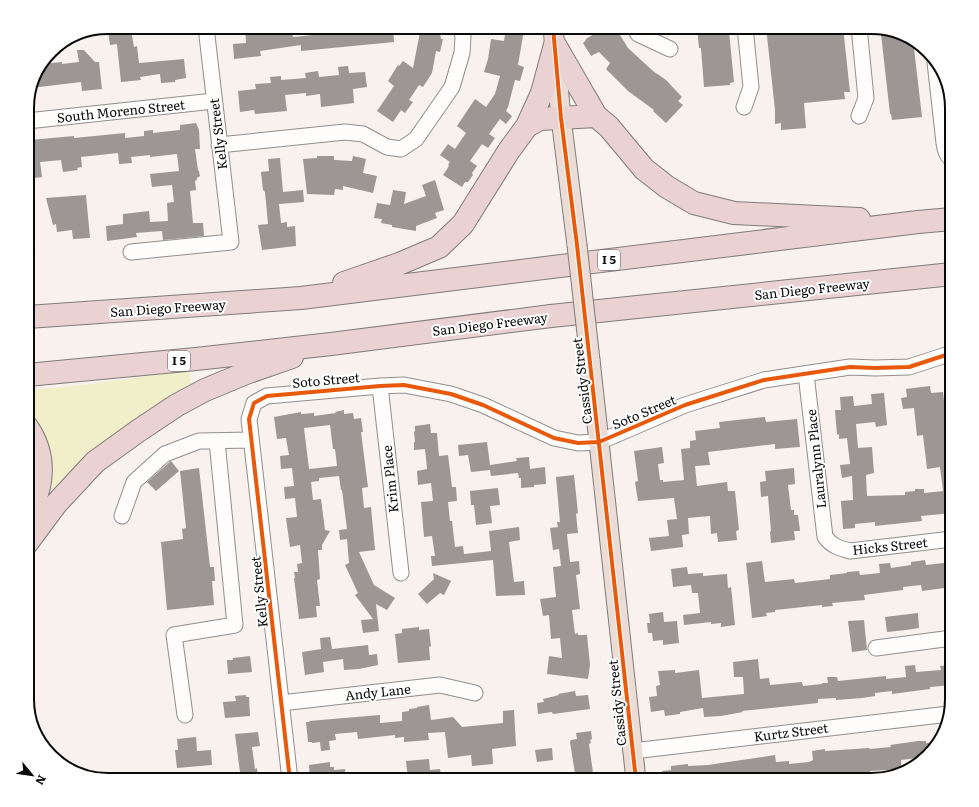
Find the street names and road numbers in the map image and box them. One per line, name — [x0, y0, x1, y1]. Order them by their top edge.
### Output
street label: South Moreno Street — [56, 94, 187, 127]
street label: Kelly Street — [204, 97, 231, 171]
road number: I 5 — [598, 250, 620, 270]
street label: San Diego Freeway — [753, 273, 871, 304]
street label: San Diego Freeway — [109, 294, 227, 321]
street label: San Diego Freeway — [431, 307, 549, 340]
street label: Cassidy Street — [567, 336, 596, 425]
road number: I 5 — [168, 351, 190, 371]
street label: Soto Street — [291, 367, 361, 392]
street label: Soto Street — [609, 389, 679, 434]
street label: Lauralynn Place — [801, 408, 830, 510]
street label: Krim Place — [376, 444, 402, 514]
street label: Hicks Street — [852, 532, 929, 559]
street label: Kelly Street — [245, 555, 272, 629]
street label: Cassidy Street — [602, 658, 630, 747]
street label: Andy Lane — [344, 679, 412, 704]
street label: Kurtz Street — [753, 717, 830, 746]

